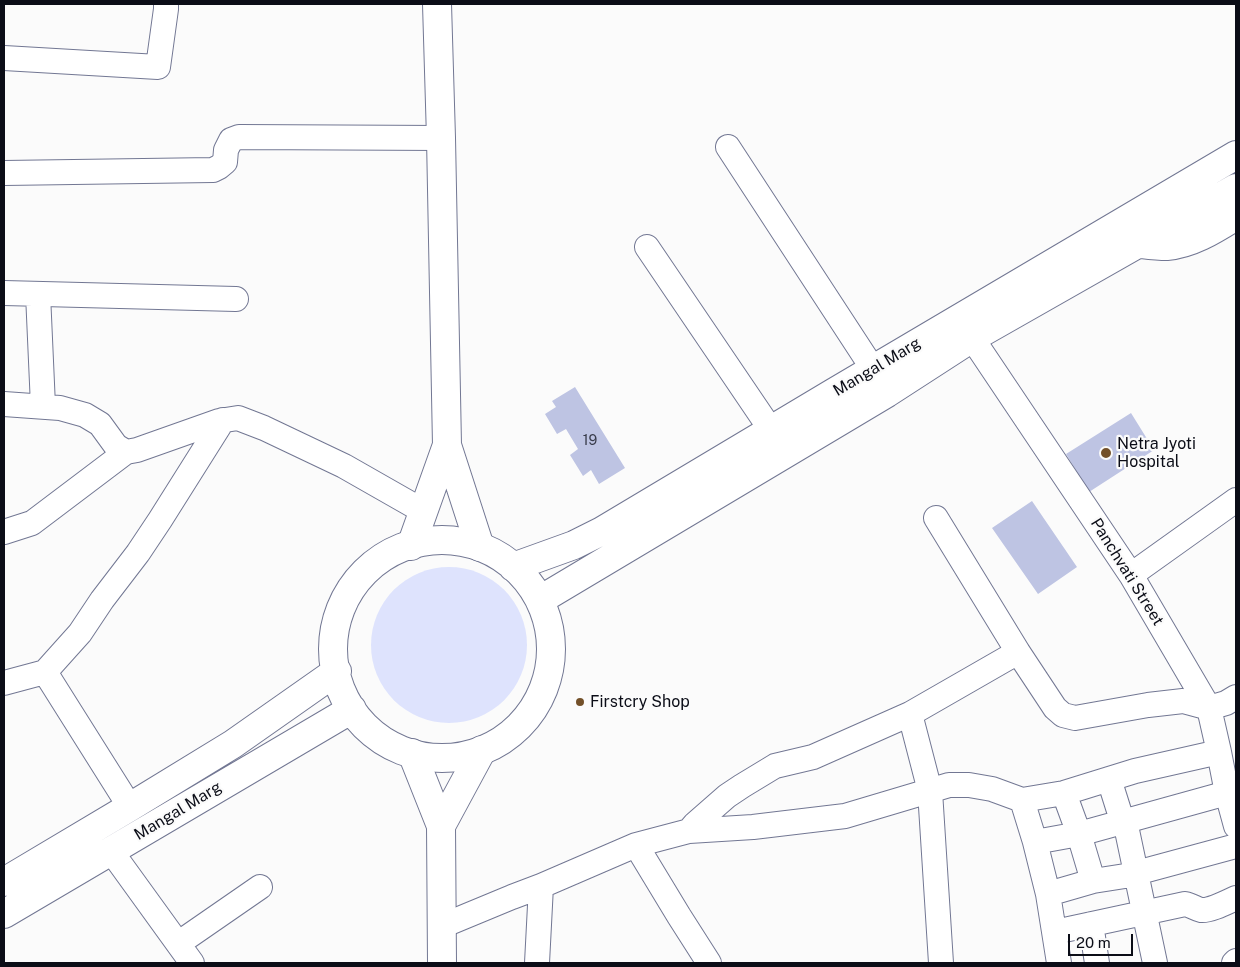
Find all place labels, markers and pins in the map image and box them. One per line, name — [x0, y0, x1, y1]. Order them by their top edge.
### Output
place label: Netra Jyoti Hospital — [1117, 434, 1196, 472]
marker: Netra Jyoti Hospital — [1099, 446, 1113, 460]
place label: Firstcry Shop — [590, 692, 690, 712]
marker: Firstcry Shop — [574, 696, 586, 708]

